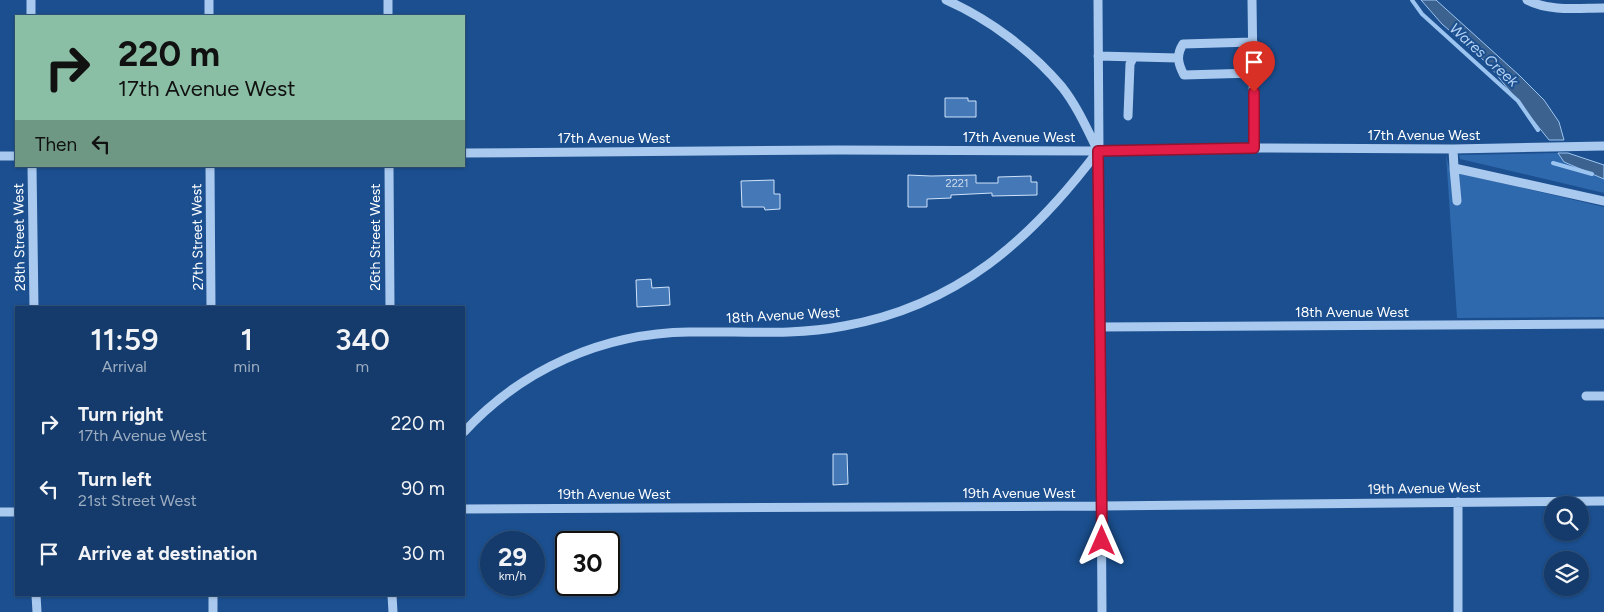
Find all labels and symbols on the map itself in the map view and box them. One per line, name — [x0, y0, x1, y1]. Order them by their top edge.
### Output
water label: Wares Creek — [1446, 19, 1523, 91]
pin — [1233, 41, 1275, 92]
street label: 17th Avenue West — [1368, 127, 1481, 144]
street label: 17th Avenue West — [963, 129, 1076, 146]
street label: 17th Avenue West — [558, 130, 671, 147]
house number: 2221 — [946, 177, 969, 190]
street label: 28th Street West — [10, 183, 29, 291]
street label: 27th Street West — [188, 183, 207, 291]
street label: 26th Street West — [367, 183, 384, 291]
street label: 18th Avenue West — [726, 304, 840, 327]
street label: 18th Avenue West — [1295, 304, 1409, 321]
street label: 19th Avenue West — [1367, 479, 1481, 498]
street label: 19th Avenue West — [962, 485, 1076, 502]
street label: 19th Avenue West — [557, 486, 671, 503]
position arrow — [1075, 514, 1127, 566]
speed limit sign: 30 — [555, 531, 620, 596]

